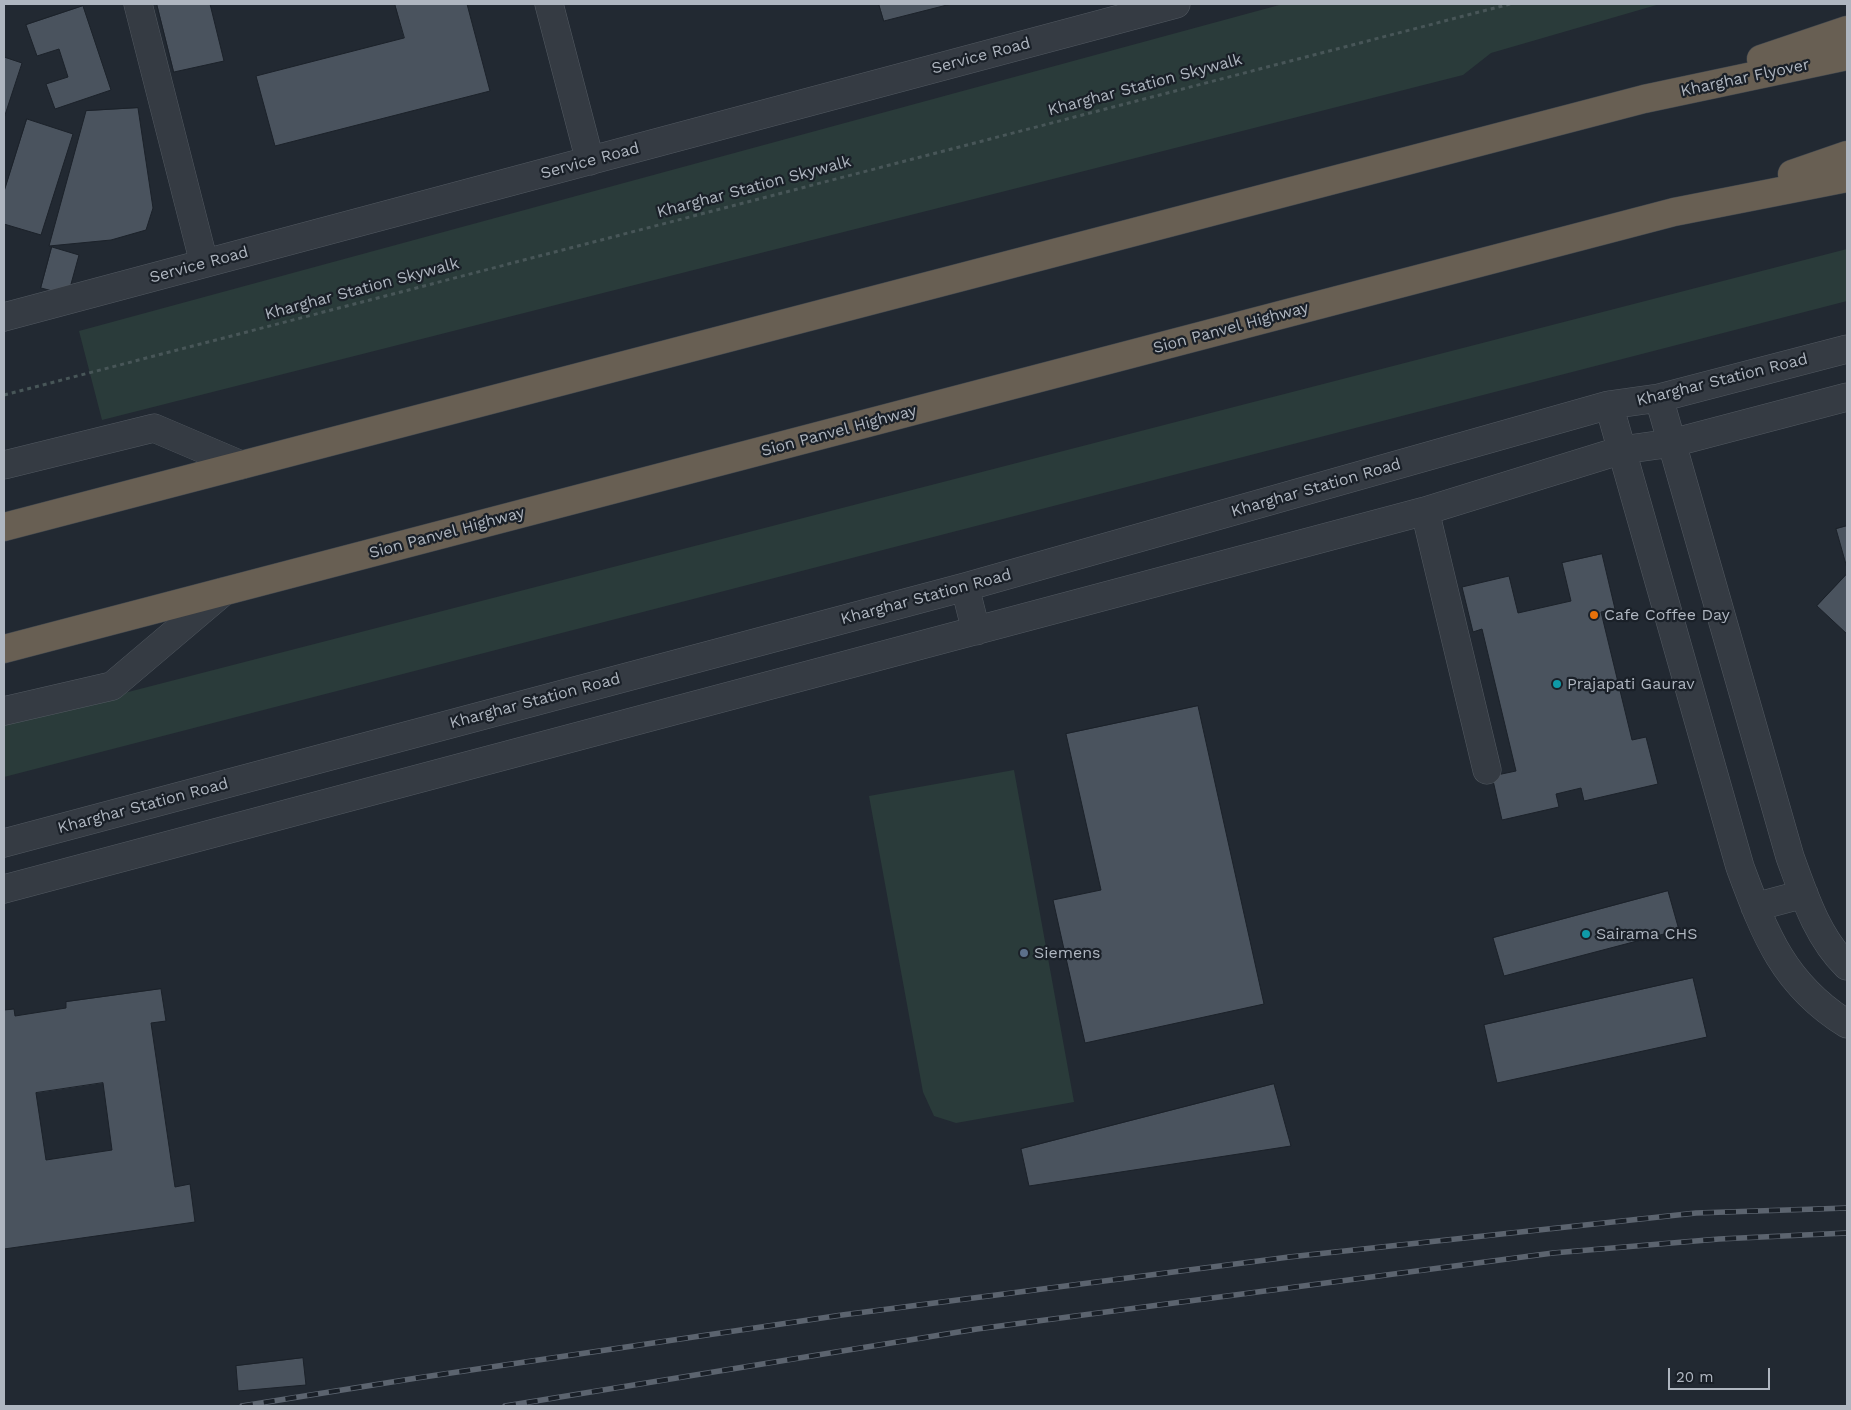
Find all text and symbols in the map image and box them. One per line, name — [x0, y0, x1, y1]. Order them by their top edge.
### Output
street label: Service Road — [930, 34, 1032, 78]
street label: Kharghar Station Skywalk — [1046, 50, 1244, 120]
street label: Kharghar Flyover — [1679, 55, 1811, 101]
street label: Service Road — [539, 139, 641, 183]
street label: Kharghar Station Skywalk — [655, 152, 853, 222]
street label: Service Road — [148, 243, 250, 287]
street label: Kharghar Station Skywalk — [263, 254, 461, 324]
street label: Sion Panvel Highway — [1151, 298, 1311, 358]
street label: Kharghar Station Road — [1634, 349, 1810, 411]
street label: Sion Panvel Highway — [759, 401, 919, 461]
street label: Kharghar Station Road — [1229, 455, 1403, 521]
street label: Sion Panvel Highway — [367, 503, 527, 563]
street label: Kharghar Station Road — [839, 565, 1013, 629]
place label: Cafe Coffee Day — [1604, 605, 1730, 625]
marker: Cafe Coffee Day — [1588, 609, 1600, 621]
street label: Kharghar Station Road — [448, 669, 622, 733]
place label: Prajapati Gaurav — [1567, 674, 1695, 694]
marker: Prajapati Gaurav — [1551, 678, 1563, 690]
street label: Kharghar Station Road — [56, 774, 230, 838]
place label: Sairama CHS — [1596, 924, 1698, 944]
marker: Sairama CHS — [1580, 928, 1592, 940]
place label: Siemens — [1034, 943, 1100, 963]
marker: Siemens — [1018, 947, 1030, 959]
scale bar — [1671, 1358, 1774, 1390]
text: 20 m — [1676, 1368, 1714, 1386]

